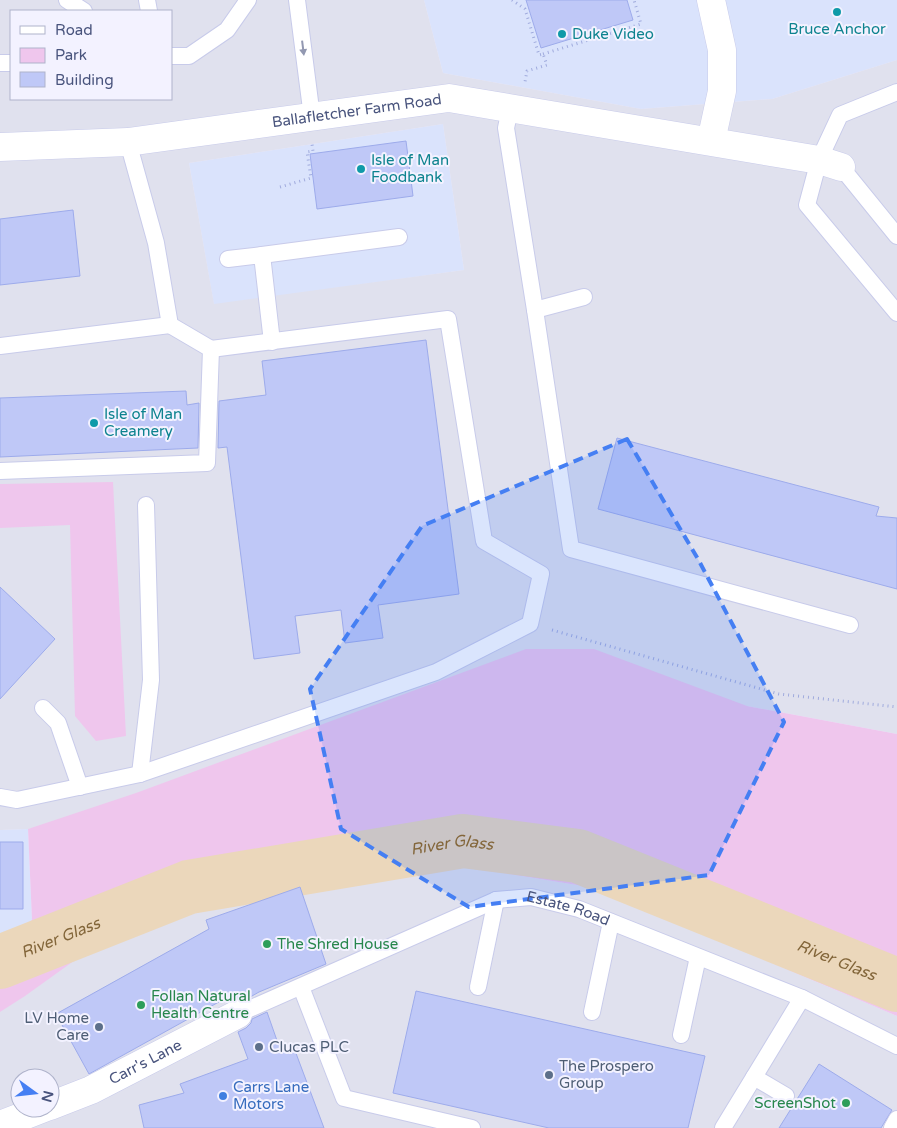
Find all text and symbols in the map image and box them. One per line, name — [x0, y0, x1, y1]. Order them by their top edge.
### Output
marker: Bruce Anchor — [831, 6, 843, 18]
legend — [10, 10, 172, 100]
place label: Bruce Anchor — [788, 20, 886, 38]
text: Road — [55, 21, 93, 39]
place label: Duke Video — [572, 25, 654, 43]
marker: Duke Video — [556, 28, 568, 40]
one-way arrow — [299, 41, 307, 57]
text: Park — [55, 46, 87, 64]
text: Building — [55, 71, 114, 89]
street label: Ballafletcher Farm Road — [271, 90, 443, 131]
place label: Isle of Man Foodbank — [371, 151, 449, 186]
marker: Isle of Man Foodbank — [355, 163, 367, 175]
place label: Isle of Man Creamery — [104, 405, 182, 440]
marker: Isle of Man Creamery — [88, 417, 100, 429]
water label: River Glass — [409, 830, 496, 860]
street label: Estate Road — [525, 887, 613, 929]
water label: River Glass — [18, 913, 104, 963]
place label: The Shred House — [277, 935, 398, 953]
water label: River Glass — [794, 936, 880, 986]
marker: The Shred House — [261, 938, 273, 950]
place label: Follan Natural Health Centre — [151, 987, 251, 1022]
marker: Follan Natural Health Centre — [135, 999, 147, 1011]
place label: LV Home Care — [24, 1009, 89, 1044]
marker: LV Home Care — [93, 1021, 105, 1033]
street label: Carr's Lane — [106, 1036, 185, 1088]
place label: Clucas PLC — [269, 1038, 349, 1056]
marker: Clucas PLC — [253, 1041, 265, 1053]
place label: The Prospero Group — [559, 1057, 654, 1092]
north arrow — [10, 1068, 60, 1118]
marker: The Prospero Group — [543, 1069, 555, 1081]
place label: Carrs Lane Motors — [233, 1078, 309, 1113]
text: N — [37, 1089, 57, 1104]
marker: Carrs Lane Motors — [217, 1090, 229, 1102]
place label: ScreenShot — [754, 1094, 836, 1112]
marker: ScreenShot — [840, 1097, 852, 1109]

